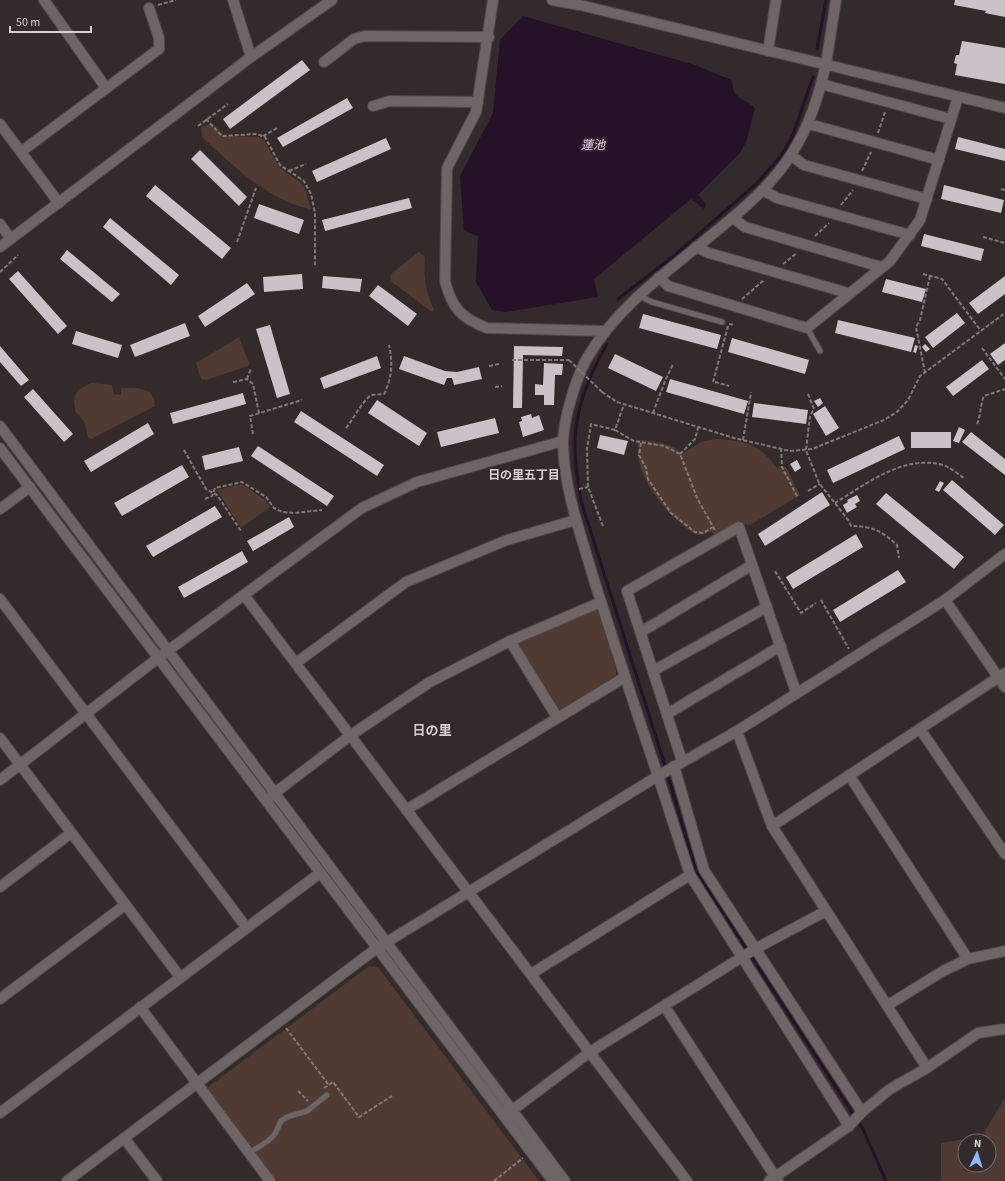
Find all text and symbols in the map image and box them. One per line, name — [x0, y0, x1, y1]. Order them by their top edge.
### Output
scale bar — [10, 8, 91, 34]
text: 50 m — [16, 14, 40, 31]
water label: 蓮池 — [581, 137, 606, 154]
district label: 日の里五丁目 — [488, 467, 560, 484]
district label: 日の里 — [412, 722, 452, 740]
north arrow — [957, 1133, 997, 1173]
text: N — [973, 1136, 982, 1151]

